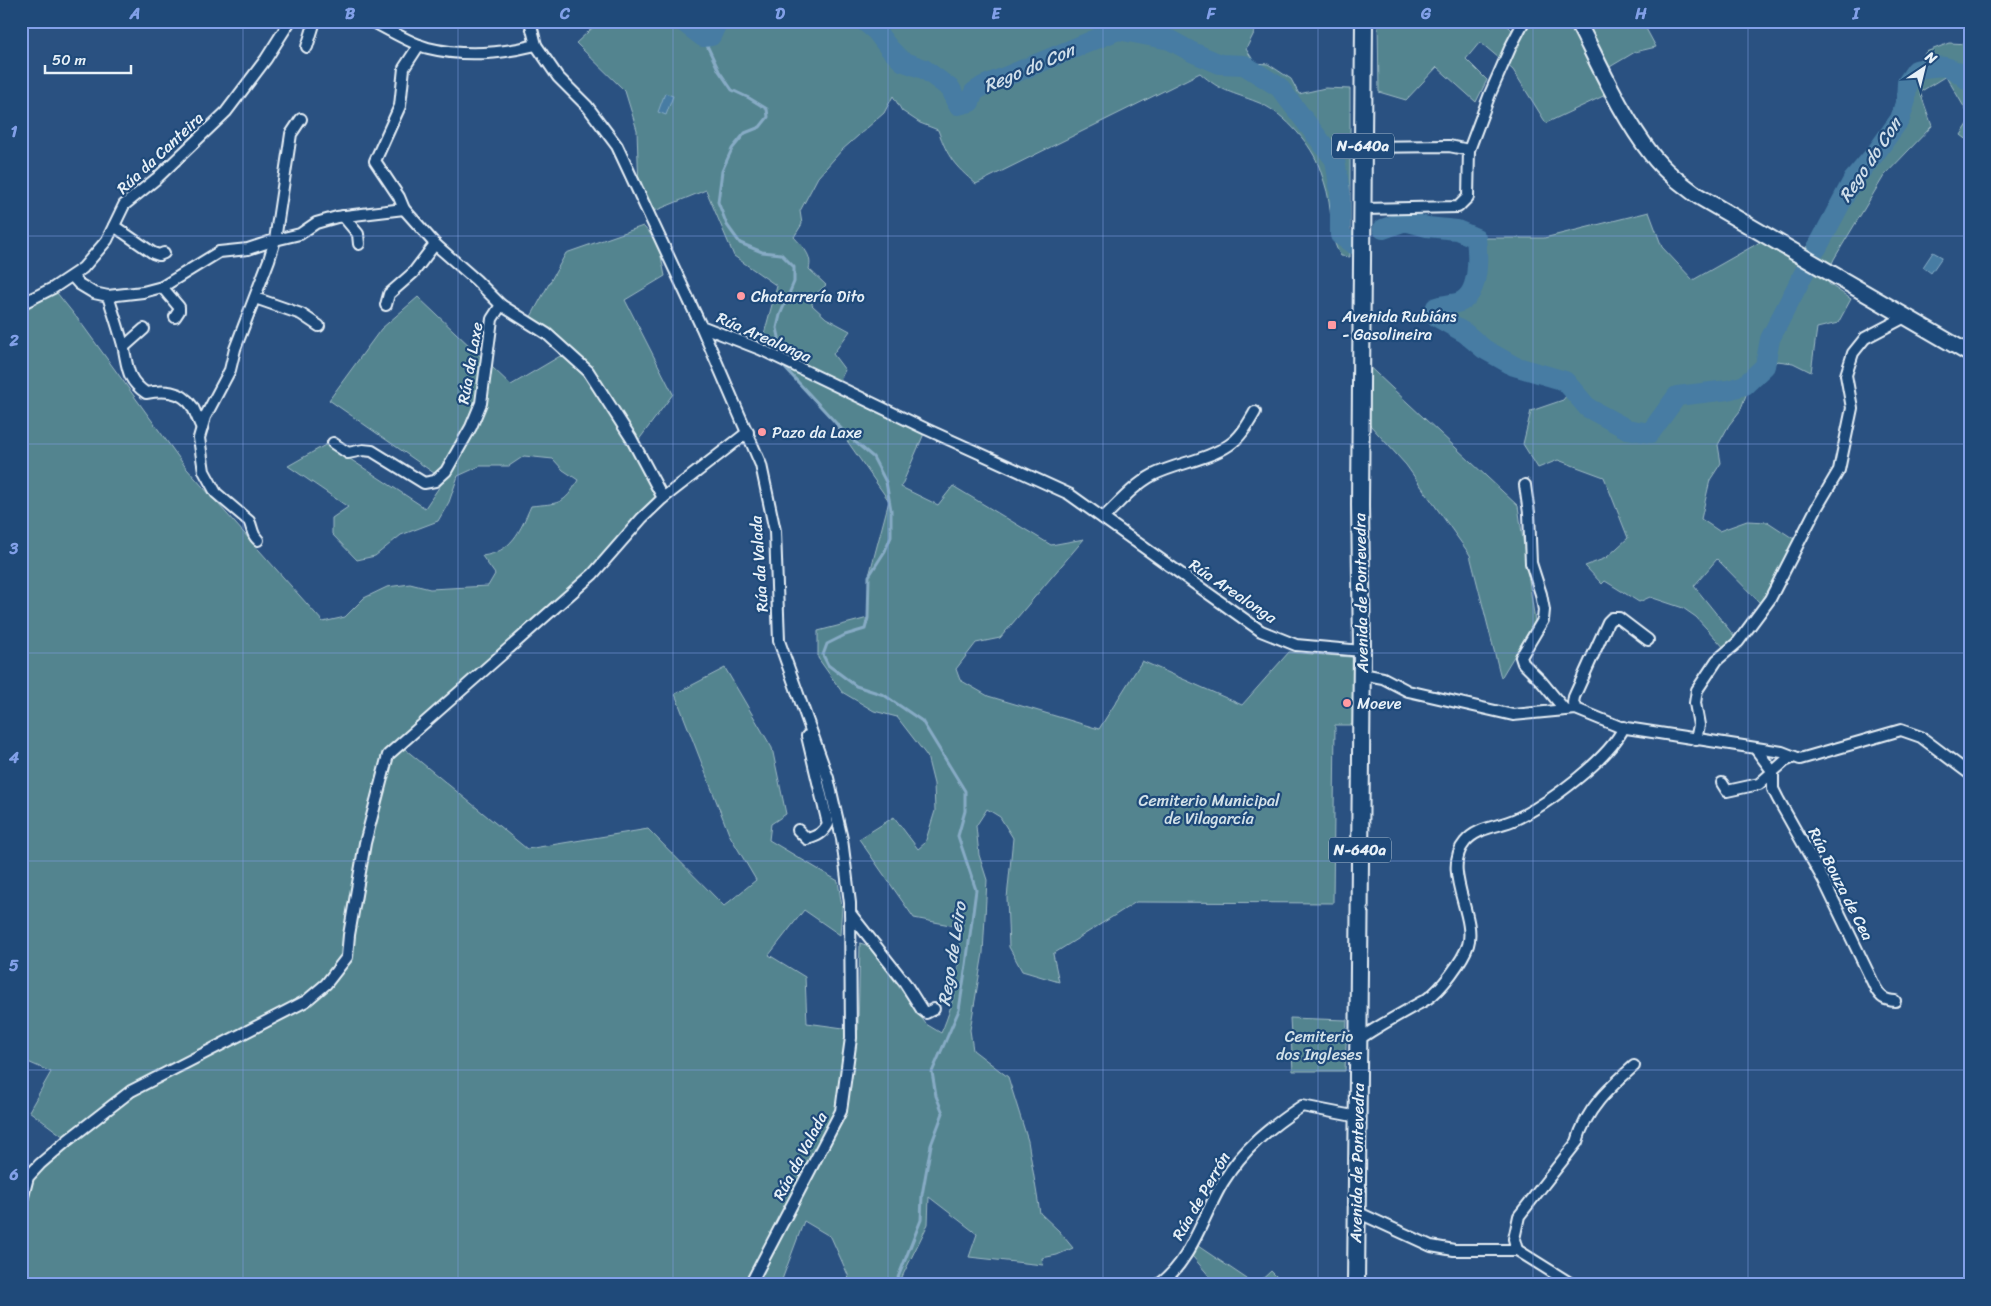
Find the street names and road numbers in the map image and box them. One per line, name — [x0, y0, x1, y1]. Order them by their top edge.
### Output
street label: Rúa da Canteira — [109, 104, 211, 202]
road number: N-640a — [1332, 134, 1394, 158]
street label: Rúa Arealonga — [712, 303, 817, 371]
street label: Rúa da Laxe — [449, 320, 491, 406]
street label: Avenida de Pontevedra — [1345, 512, 1377, 674]
street label: Rúa da Valada — [741, 514, 777, 613]
street label: Rúa Arealonga — [1183, 551, 1284, 632]
street label: Rúa Bouza de Cea — [1800, 822, 1882, 946]
road number: N-640a — [1329, 838, 1391, 862]
street label: Avenida de Pontevedra — [1341, 1082, 1373, 1244]
street label: Rúa da Valada — [765, 1106, 836, 1205]
street label: Rúa de Perrón — [1164, 1146, 1238, 1246]

